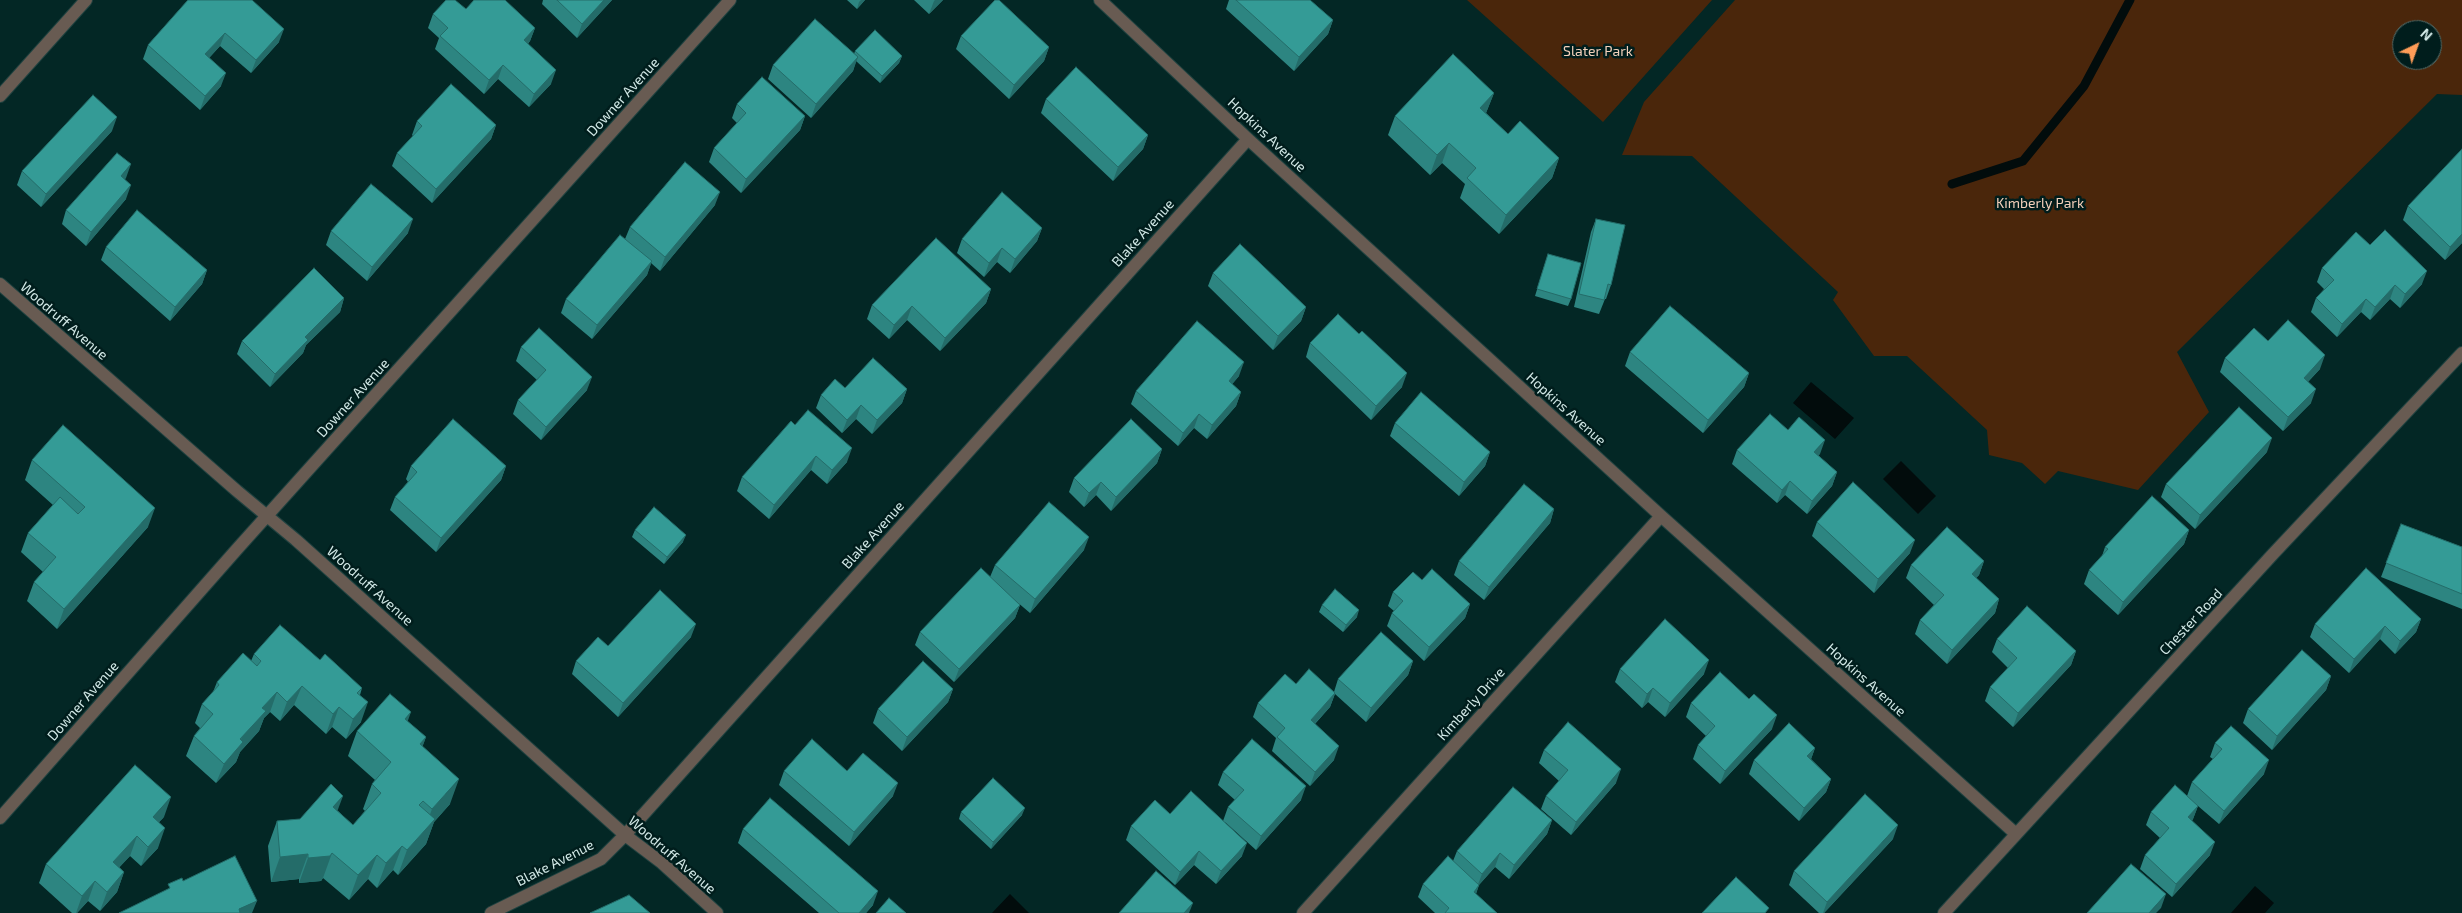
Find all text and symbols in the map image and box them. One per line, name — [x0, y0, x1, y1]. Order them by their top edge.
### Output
north arrow — [2392, 20, 2442, 70]
text: N — [2417, 25, 2436, 44]
park label: Slater Park — [1563, 43, 1633, 59]
street label: Downer Avenue — [583, 54, 663, 140]
street label: Hopkins Avenue — [1224, 94, 1310, 176]
park label: Kimberly Park — [1996, 195, 2084, 211]
street label: Blake Avenue — [1108, 196, 1178, 270]
street label: Woodruff Avenue — [17, 278, 111, 364]
street label: Downer Avenue — [313, 355, 393, 441]
street label: Hopkins Avenue — [1523, 369, 1609, 449]
street label: Blake Avenue — [838, 498, 908, 572]
street label: Woodruff Avenue — [323, 543, 417, 629]
street label: Chester Road — [2156, 585, 2226, 659]
street label: Hopkins Avenue — [1823, 640, 1909, 720]
street label: Downer Avenue — [44, 658, 122, 744]
street label: Kimberly Drive — [1434, 664, 1508, 744]
street label: Woodruff Avenue — [625, 812, 719, 898]
street label: Blake Avenue — [513, 836, 597, 890]

